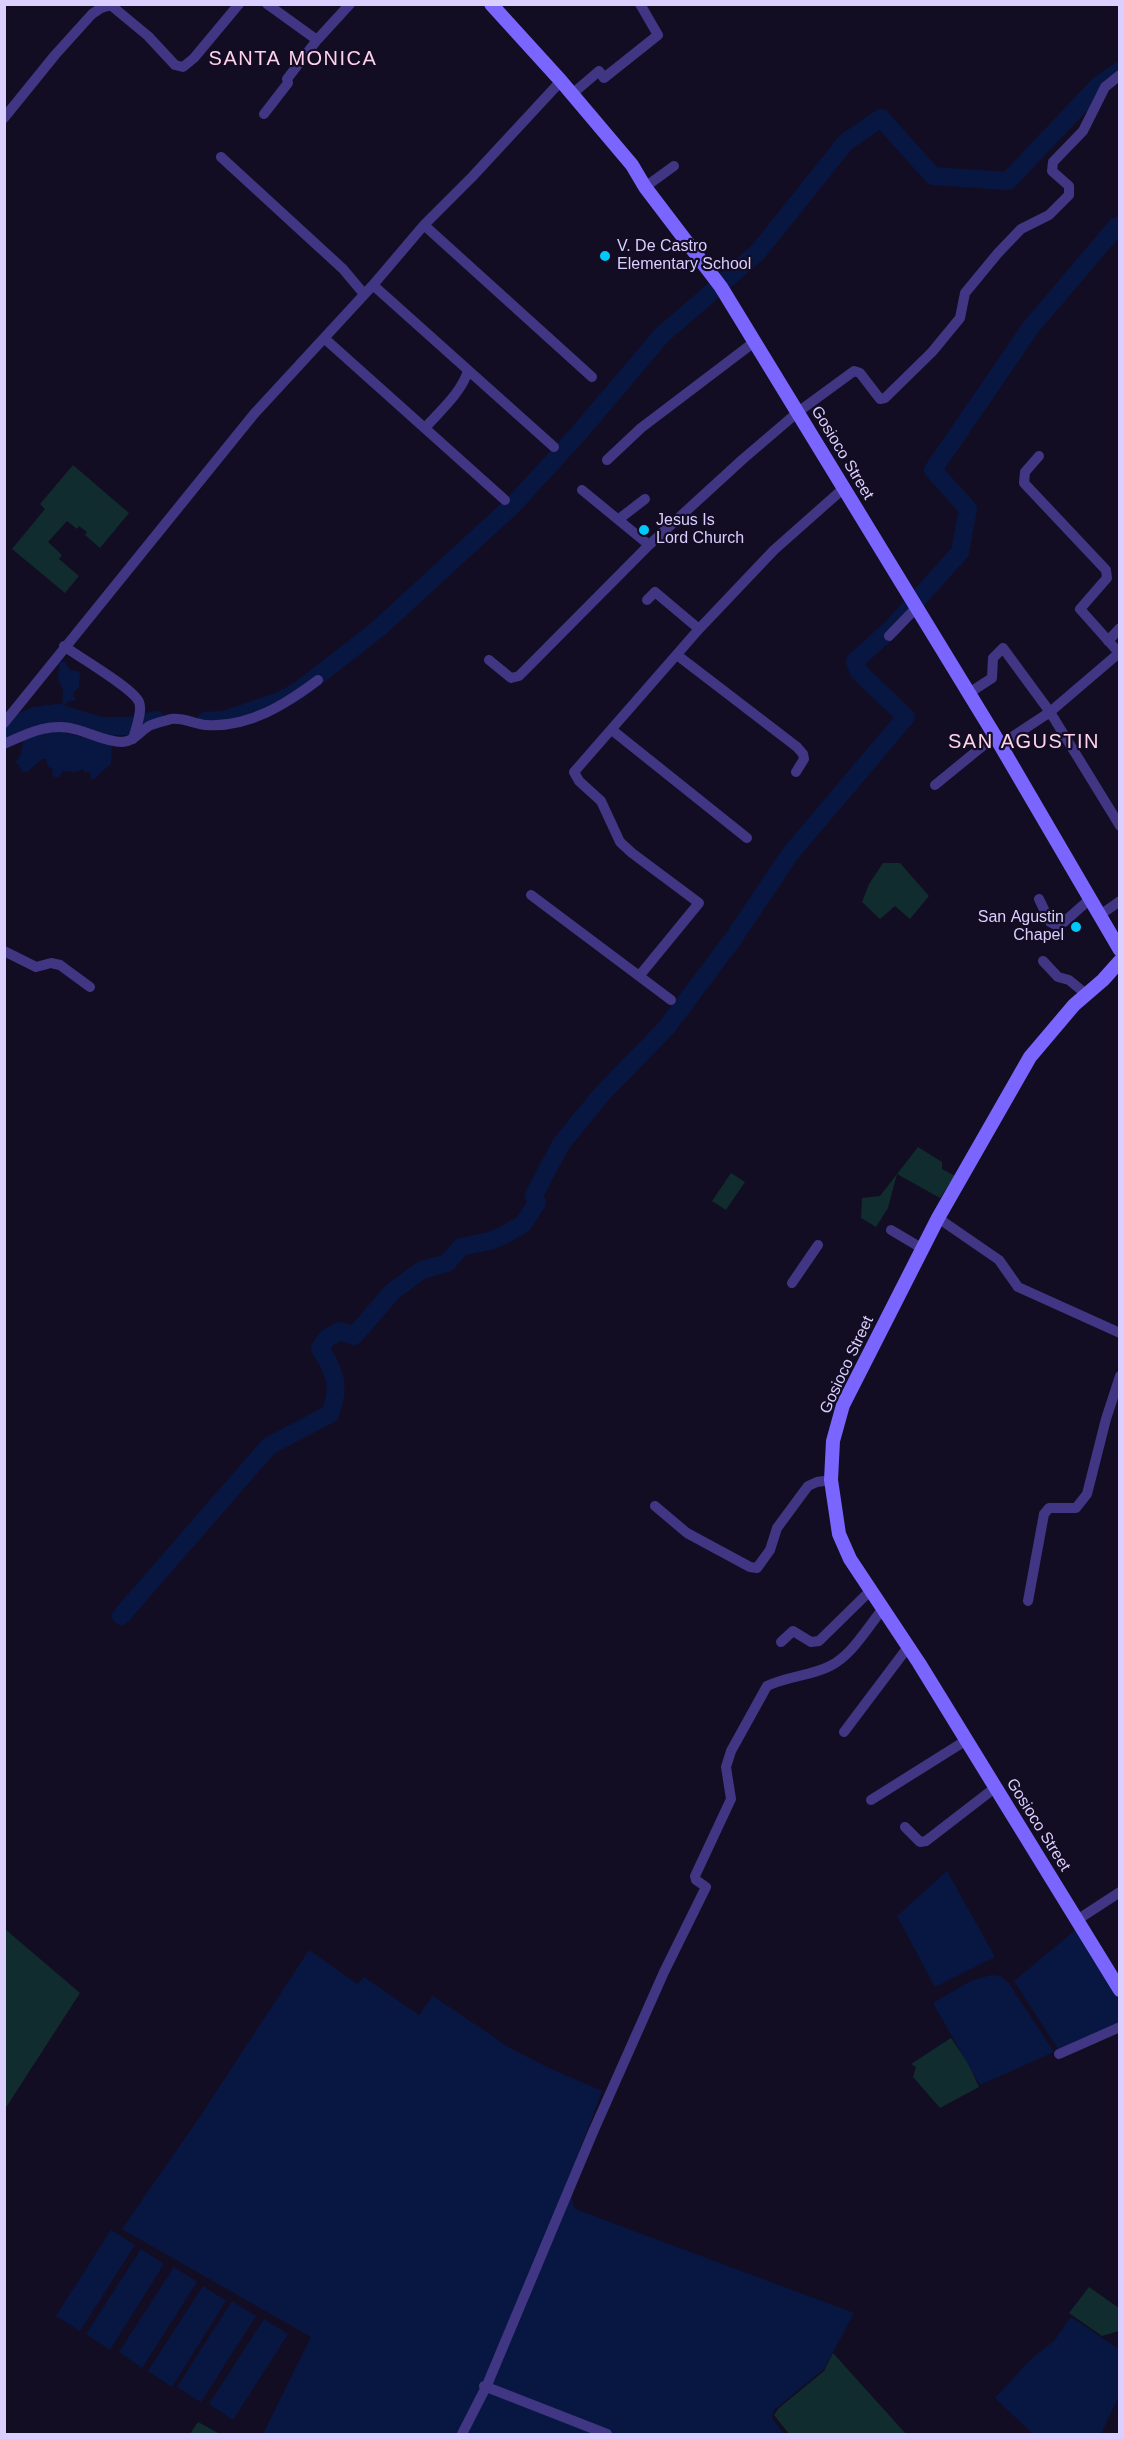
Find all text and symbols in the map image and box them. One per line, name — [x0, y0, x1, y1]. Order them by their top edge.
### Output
district label: SANTA MONICA — [209, 47, 377, 71]
place label: V. De Castro Elementary School — [617, 237, 751, 275]
marker: V. De Castro Elementary School — [598, 249, 612, 263]
street label: Gosioco Street — [807, 403, 877, 503]
place label: Jesus Is Lord Church — [656, 511, 744, 549]
marker: Jesus Is Lord Church — [637, 523, 651, 537]
district label: SAN AGUSTIN — [948, 730, 1100, 754]
place label: San Agustin Chapel — [978, 908, 1064, 946]
marker: San Agustin Chapel — [1069, 920, 1083, 934]
street label: Gosioco Street — [816, 1313, 878, 1417]
street label: Gosioco Street — [1002, 1775, 1074, 1875]

